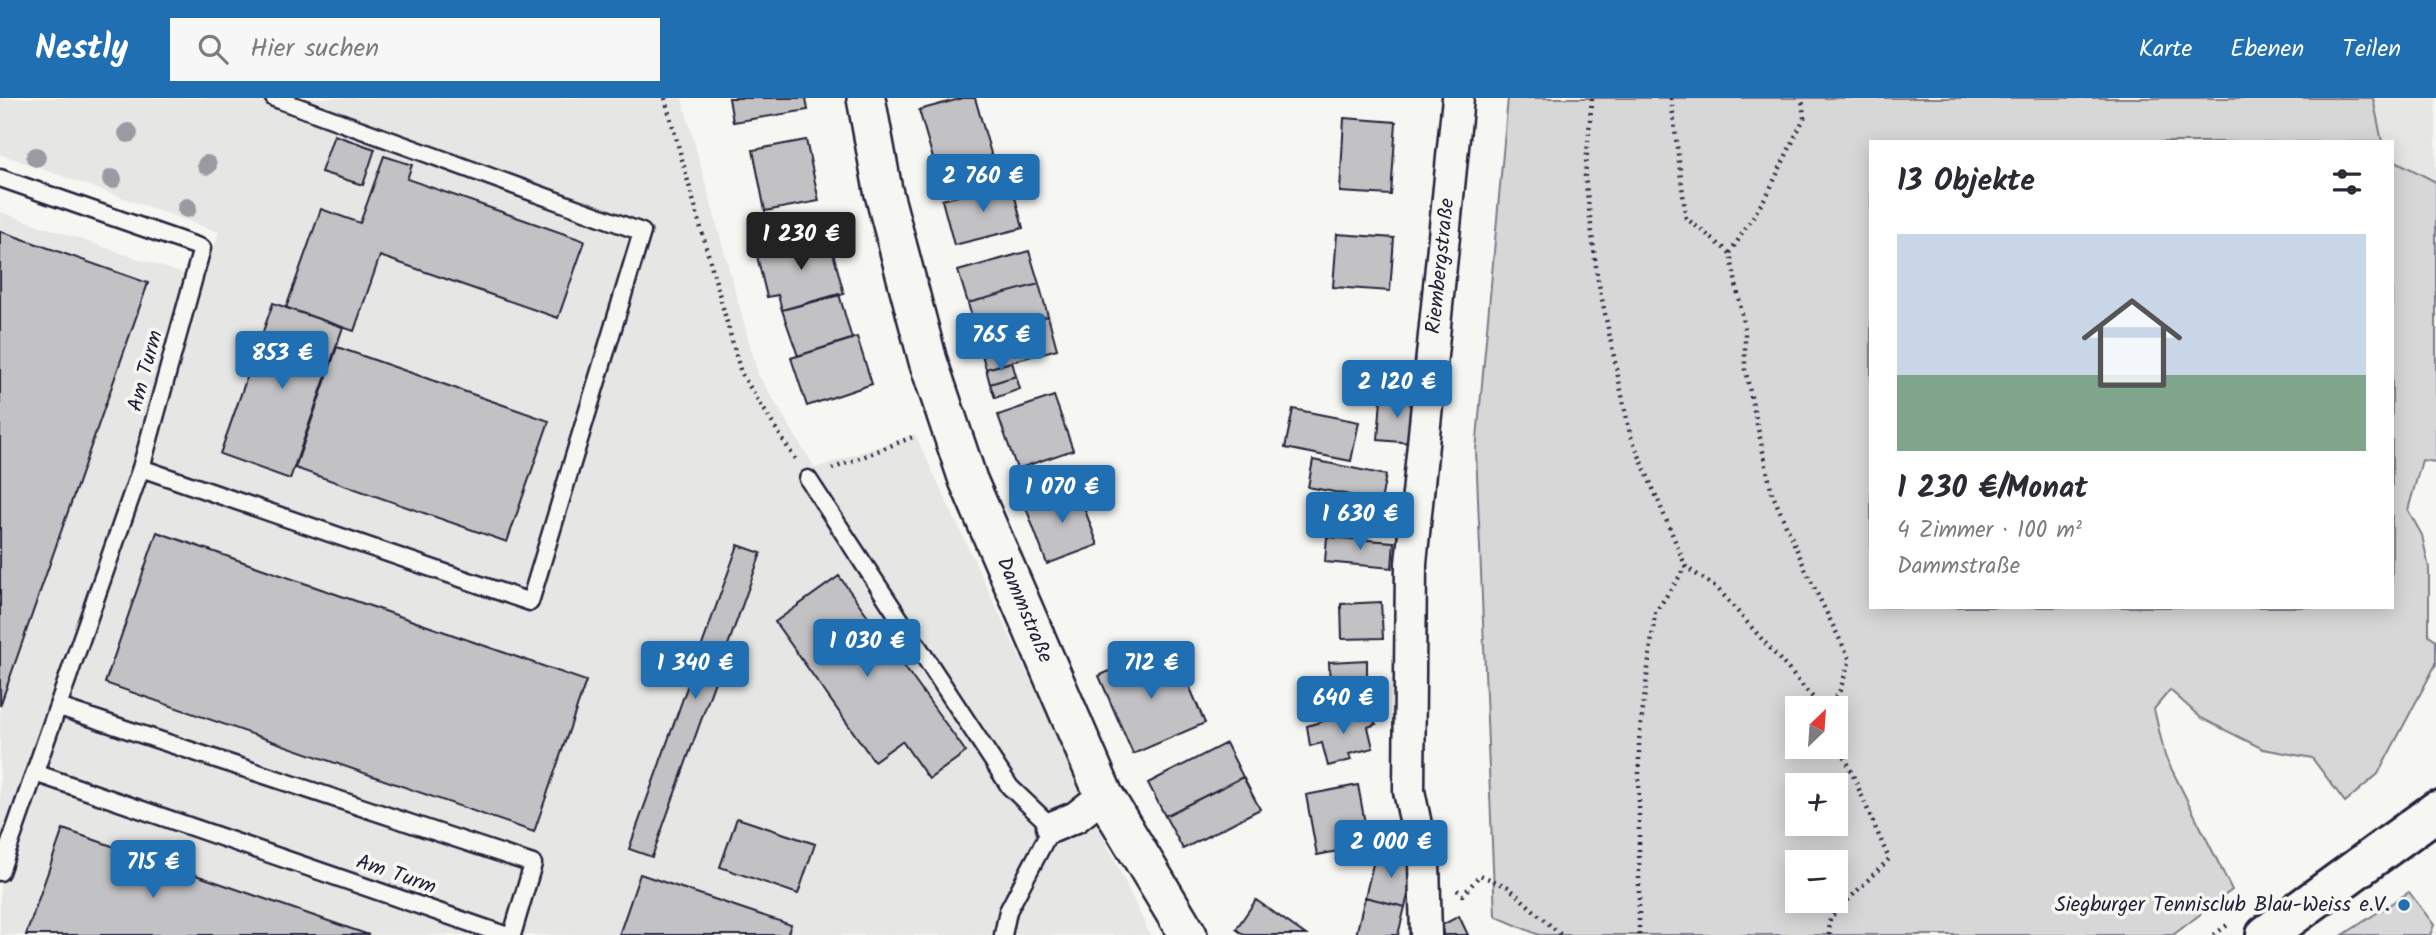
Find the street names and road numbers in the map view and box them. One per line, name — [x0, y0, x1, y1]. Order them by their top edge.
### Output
street label: Riembergstraße — [1417, 196, 1465, 336]
street label: Am Turm — [119, 327, 173, 415]
street label: Dammstraße — [987, 552, 1061, 669]
street label: Am Turm — [351, 846, 441, 904]

